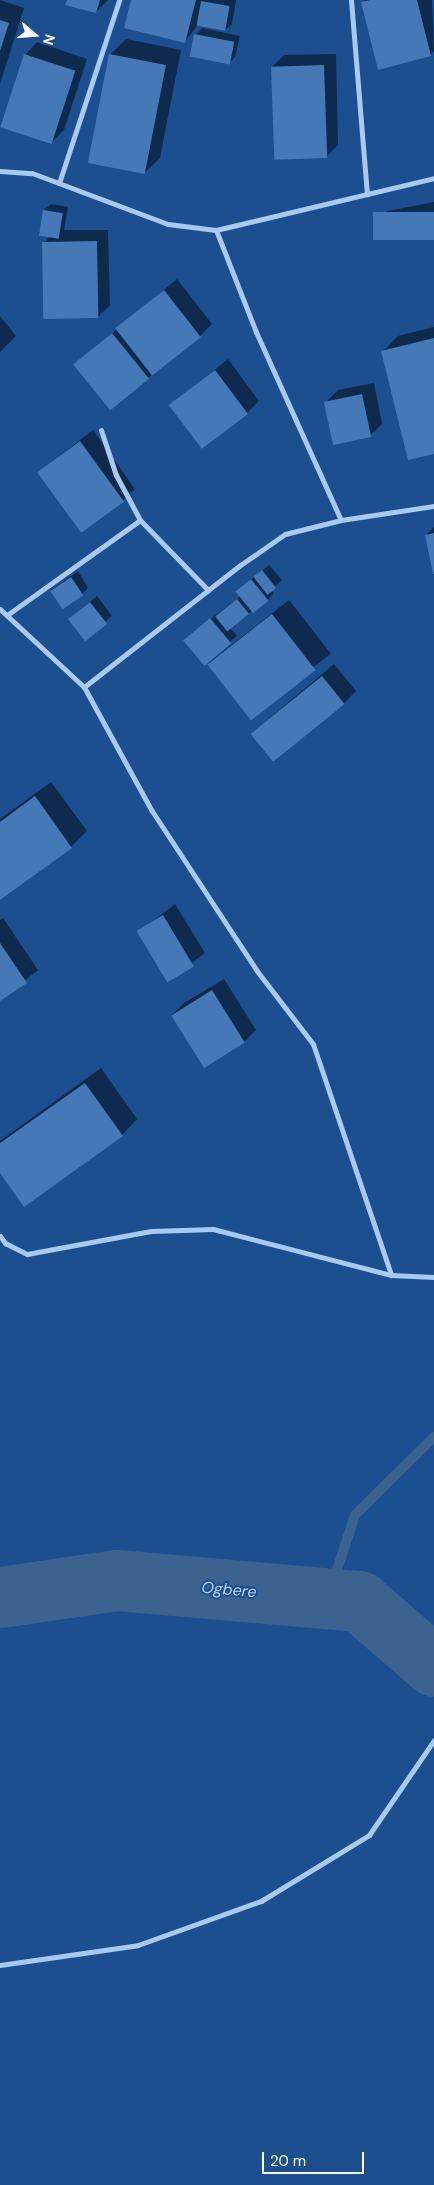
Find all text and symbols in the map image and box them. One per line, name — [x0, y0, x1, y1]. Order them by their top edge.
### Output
north arrow — [10, 10, 60, 60]
text: N — [39, 32, 59, 47]
water label: Ogbere — [201, 1578, 257, 1602]
scale bar — [264, 2142, 366, 2174]
text: 20 m — [270, 2151, 306, 2171]

